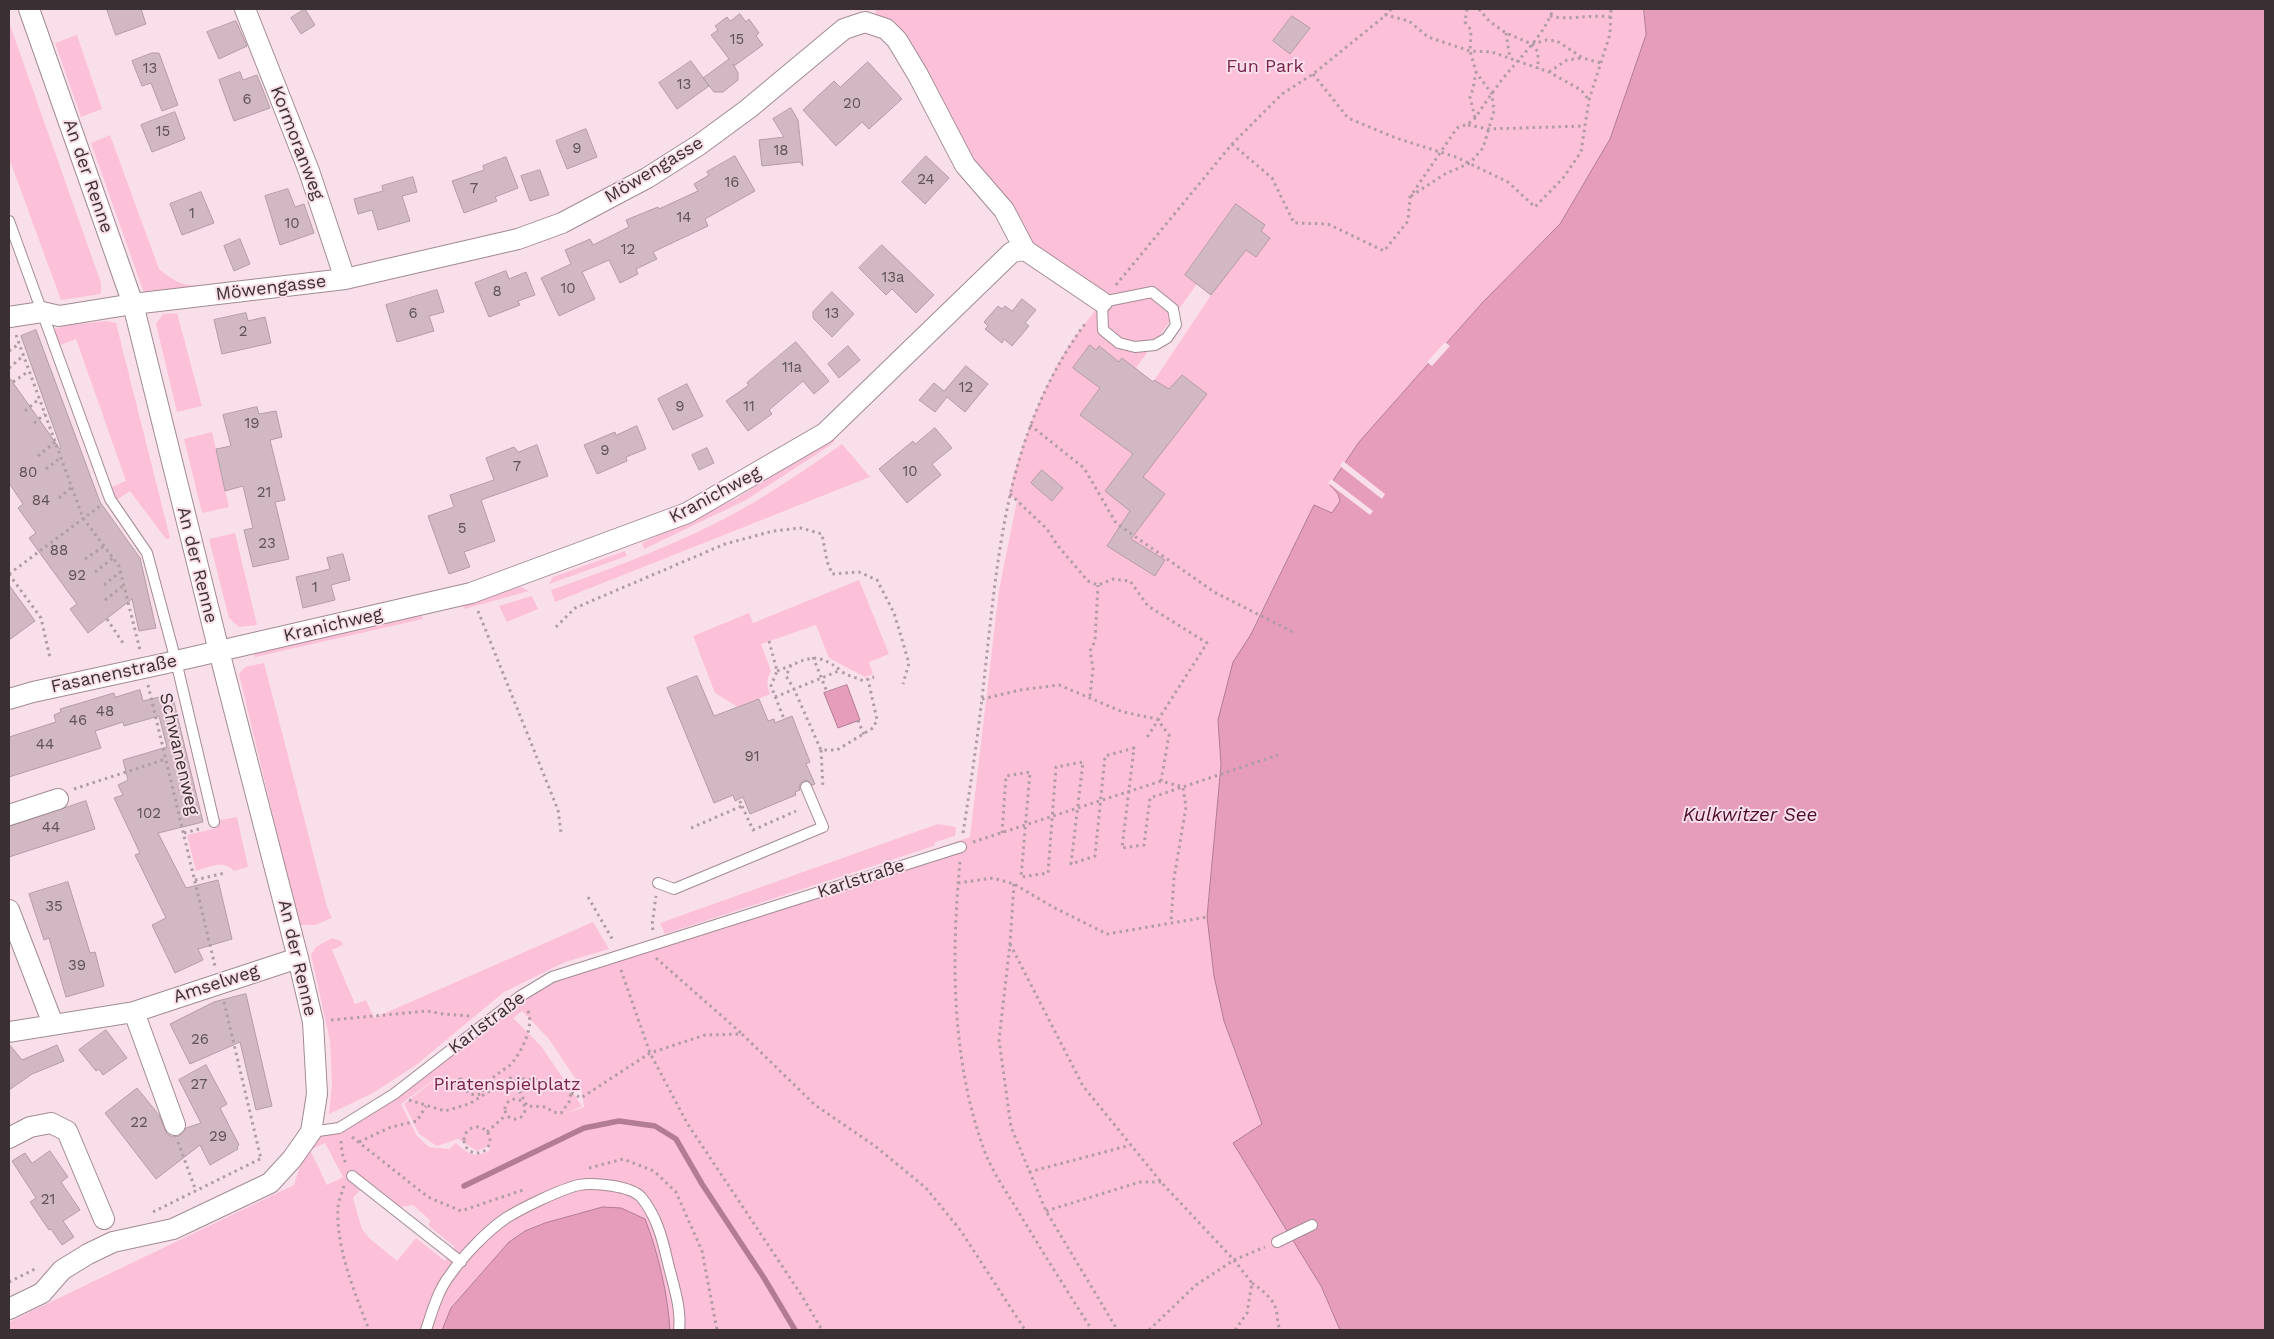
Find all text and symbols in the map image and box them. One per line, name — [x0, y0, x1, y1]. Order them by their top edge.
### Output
house number: 15 — [730, 31, 744, 49]
park label: Fun Park — [1226, 56, 1304, 78]
house number: 13 — [143, 60, 157, 78]
house number: 13 — [677, 76, 691, 94]
street label: Kormoranweg — [265, 83, 329, 203]
house number: 6 — [242, 91, 252, 109]
house number: 20 — [843, 95, 861, 113]
street label: An der Renne — [58, 116, 118, 236]
house number: 15 — [156, 123, 170, 141]
street label: Möwengasse — [601, 132, 707, 208]
house number: 9 — [572, 140, 582, 158]
house number: 18 — [773, 142, 789, 160]
house number: 24 — [917, 171, 935, 189]
house number: 16 — [725, 174, 739, 192]
house number: 7 — [470, 180, 478, 198]
house number: 1 — [189, 205, 195, 223]
house number: 14 — [676, 209, 692, 227]
house number: 10 — [284, 215, 300, 233]
house number: 12 — [621, 241, 635, 259]
house number: 13a — [881, 269, 905, 287]
street label: Möwengasse — [215, 271, 327, 305]
house number: 10 — [560, 280, 576, 298]
house number: 8 — [492, 283, 502, 301]
house number: 6 — [408, 305, 418, 323]
house number: 13 — [825, 305, 839, 323]
house number: 2 — [239, 323, 247, 341]
house number: 11a — [782, 359, 802, 377]
house number: 12 — [959, 379, 973, 397]
house number: 9 — [675, 398, 685, 416]
house number: 11 — [743, 398, 755, 416]
house number: 19 — [244, 415, 260, 433]
house number: 9 — [600, 442, 610, 460]
house number: 7 — [513, 458, 521, 476]
street label: Kranichweg — [665, 462, 765, 528]
house number: 10 — [902, 463, 918, 481]
house number: 80 — [19, 464, 37, 482]
house number: 21 — [257, 484, 271, 502]
house number: 84 — [32, 492, 50, 510]
street label: An der Renne — [172, 505, 222, 625]
house number: 5 — [458, 520, 466, 538]
house number: 23 — [258, 535, 276, 553]
house number: 88 — [50, 542, 68, 560]
house number: 92 — [68, 567, 86, 585]
house number: 1 — [312, 579, 318, 597]
street label: Kranichweg — [281, 603, 385, 647]
street label: Fasanenstraße — [49, 650, 179, 698]
street label: Schwanenweg — [154, 691, 204, 817]
house number: 48 — [96, 703, 114, 721]
house number: 46 — [69, 712, 87, 730]
house number: 44 — [36, 736, 54, 754]
house number: 91 — [744, 748, 760, 766]
water label: Kulkwitzer See — [1683, 804, 1817, 826]
house number: 102 — [137, 805, 161, 823]
house number: 44 — [42, 819, 60, 837]
street label: Karlstraße — [815, 855, 907, 903]
house number: 35 — [45, 898, 63, 916]
street label: An der Renne — [273, 898, 321, 1018]
house number: 39 — [68, 957, 86, 975]
street label: Amselweg — [170, 960, 262, 1008]
street label: Karlstraße — [444, 987, 530, 1059]
house number: 26 — [191, 1031, 209, 1049]
park label: Piratenspielplatz — [434, 1074, 580, 1096]
house number: 27 — [191, 1076, 207, 1094]
house number: 22 — [130, 1114, 148, 1132]
house number: 29 — [209, 1128, 227, 1146]
house number: 21 — [41, 1191, 55, 1209]

